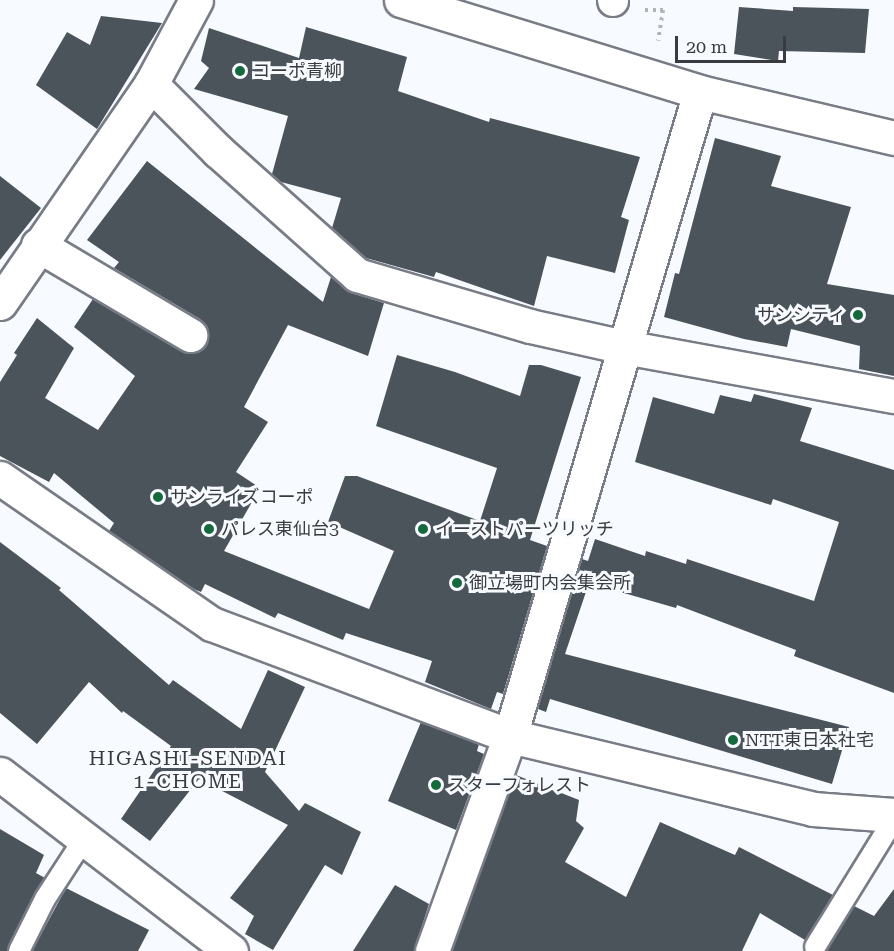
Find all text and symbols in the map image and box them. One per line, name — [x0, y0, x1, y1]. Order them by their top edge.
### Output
scale bar — [678, 24, 789, 62]
text: 20 m — [686, 36, 727, 57]
place label: コーポ青柳 — [252, 60, 342, 82]
marker: コーポ青柳 — [233, 64, 247, 78]
place label: サンシティ — [756, 304, 846, 326]
marker: サンシティ — [851, 308, 865, 322]
place label: サンライズコーポ — [170, 486, 314, 508]
marker: サンライズコーポ — [151, 490, 165, 504]
place label: パレス東仙台3 — [221, 518, 339, 540]
place label: イーストパーツリッチ — [435, 518, 615, 540]
marker: パレス東仙台3 — [202, 522, 216, 536]
marker: イーストパーツリッチ — [416, 522, 430, 536]
place label: 御立場町内会集会所 — [469, 572, 631, 594]
marker: 御立場町内会集会所 — [450, 576, 464, 590]
place label: NTT東日本社宅 — [745, 729, 874, 751]
marker: NTT東日本社宅 — [726, 733, 740, 747]
district label: HIGASHI-SENDAI 1-CHOME — [89, 746, 287, 793]
place label: スターフォレスト — [448, 774, 592, 796]
marker: スターフォレスト — [429, 778, 443, 792]

